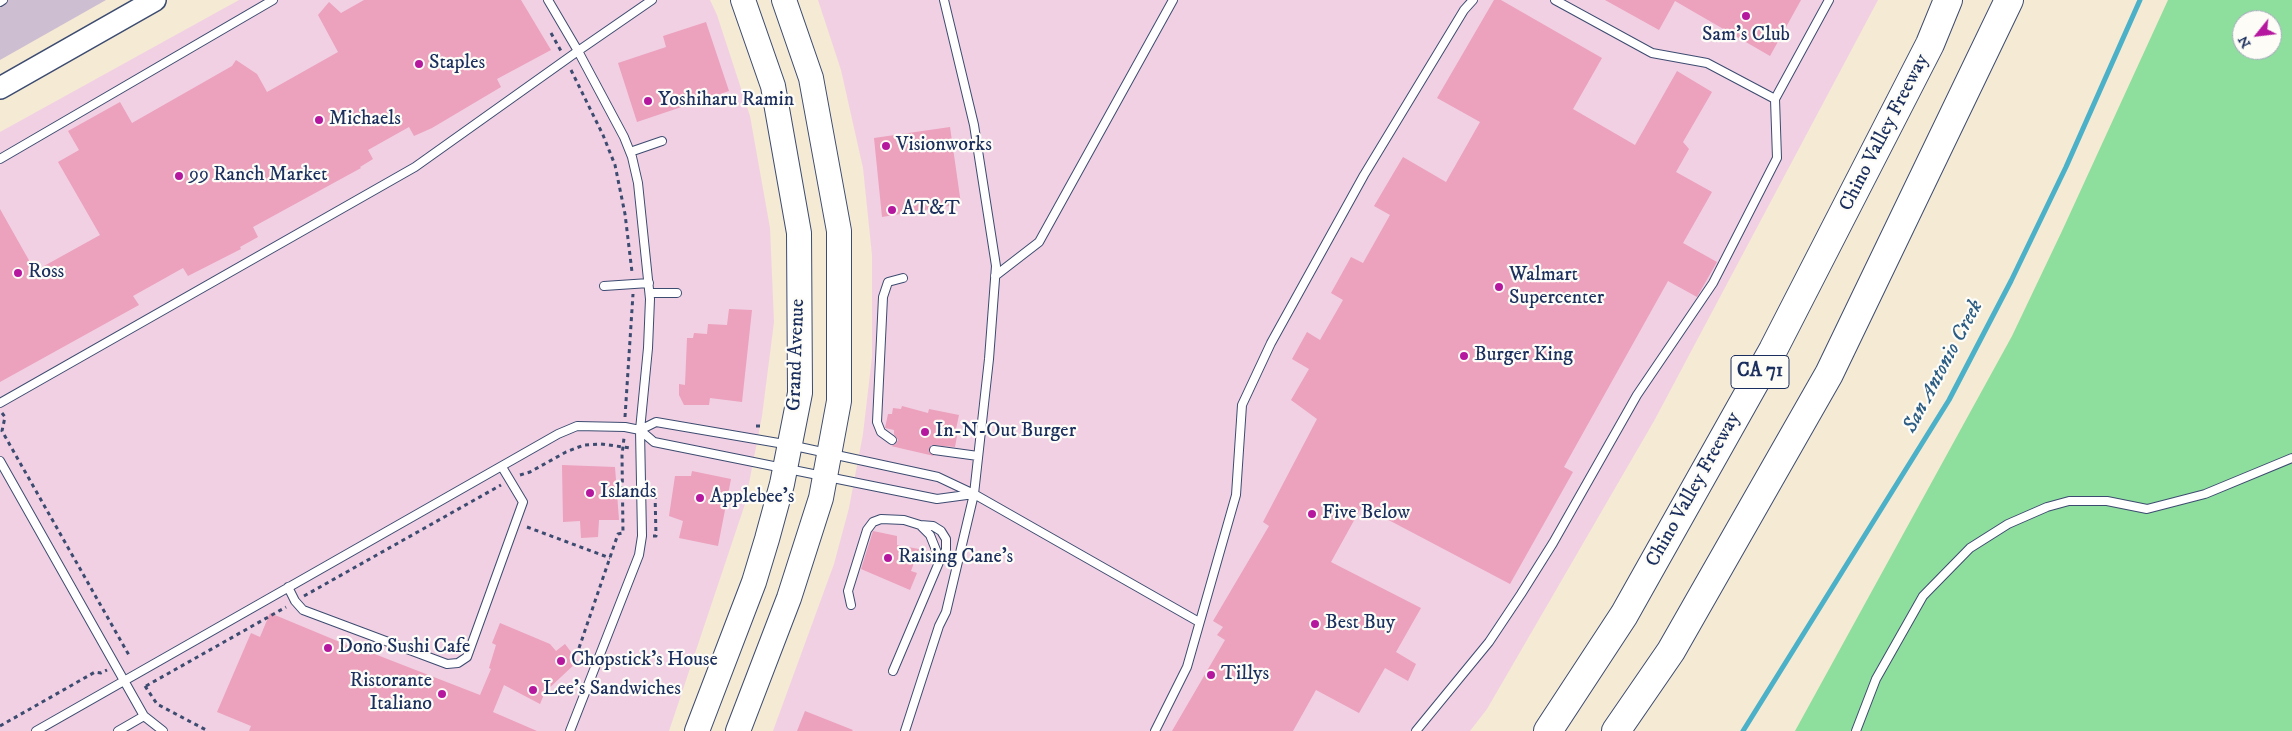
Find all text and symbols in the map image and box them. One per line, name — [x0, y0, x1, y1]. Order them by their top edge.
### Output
marker: Sam's Club — [1740, 10, 1752, 22]
north arrow — [2232, 10, 2282, 60]
place label: Sam's Club — [1702, 24, 1790, 48]
text: N — [2234, 32, 2255, 51]
street label: Chino Valley Freeway — [1835, 50, 1935, 216]
place label: Staples — [429, 52, 485, 76]
marker: Staples — [413, 58, 425, 70]
place label: Yoshiharu Ramin — [658, 89, 794, 113]
marker: Yoshiharu Ramin — [642, 95, 654, 107]
place label: Michaels — [329, 108, 401, 132]
marker: Michaels — [313, 114, 325, 126]
place label: Visionworks — [896, 134, 992, 158]
marker: Visionworks — [880, 140, 892, 152]
place label: 99 Ranch Market — [189, 164, 327, 188]
marker: 99 Ranch Market — [173, 170, 185, 182]
place label: AT&T — [902, 198, 960, 222]
marker: AT&T — [886, 204, 898, 216]
place label: Ross — [28, 261, 64, 285]
place label: Walmart Supercenter — [1509, 264, 1604, 311]
marker: Ross — [12, 267, 24, 279]
marker: Walmart Supercenter — [1493, 281, 1505, 293]
water label: San Antonio Creek — [1898, 296, 1990, 438]
street label: Grand Avenue — [783, 298, 811, 412]
place label: Burger King — [1474, 344, 1573, 368]
marker: Burger King — [1458, 350, 1470, 362]
road number: CA 71 — [1731, 356, 1789, 388]
street label: Chino Valley Freeway — [1642, 408, 1746, 572]
place label: In-N-Out Burger — [935, 420, 1076, 444]
marker: In-N-Out Burger — [919, 426, 931, 438]
place label: Islands — [600, 481, 656, 505]
place label: Applebee's — [710, 486, 794, 510]
marker: Islands — [584, 487, 596, 499]
marker: Applebee's — [694, 492, 706, 504]
place label: Five Below — [1322, 502, 1410, 526]
marker: Five Below — [1306, 508, 1318, 520]
place label: Raising Cane's — [898, 546, 1013, 570]
marker: Raising Cane's — [882, 552, 894, 564]
place label: Best Buy — [1325, 612, 1395, 636]
marker: Best Buy — [1309, 618, 1321, 630]
place label: Dono Sushi Cafe — [338, 636, 470, 660]
marker: Dono Sushi Cafe — [322, 642, 334, 654]
place label: Chopstick's House — [571, 649, 718, 673]
marker: Chopstick's House — [555, 655, 567, 667]
place label: Tillys — [1221, 663, 1269, 687]
marker: Tillys — [1205, 669, 1217, 681]
place label: Ristorante Italiano — [350, 670, 432, 717]
place label: Lee's Sandwiches — [543, 678, 681, 702]
marker: Lee's Sandwiches — [527, 684, 539, 696]
marker: Ristorante Italiano — [436, 688, 448, 700]

